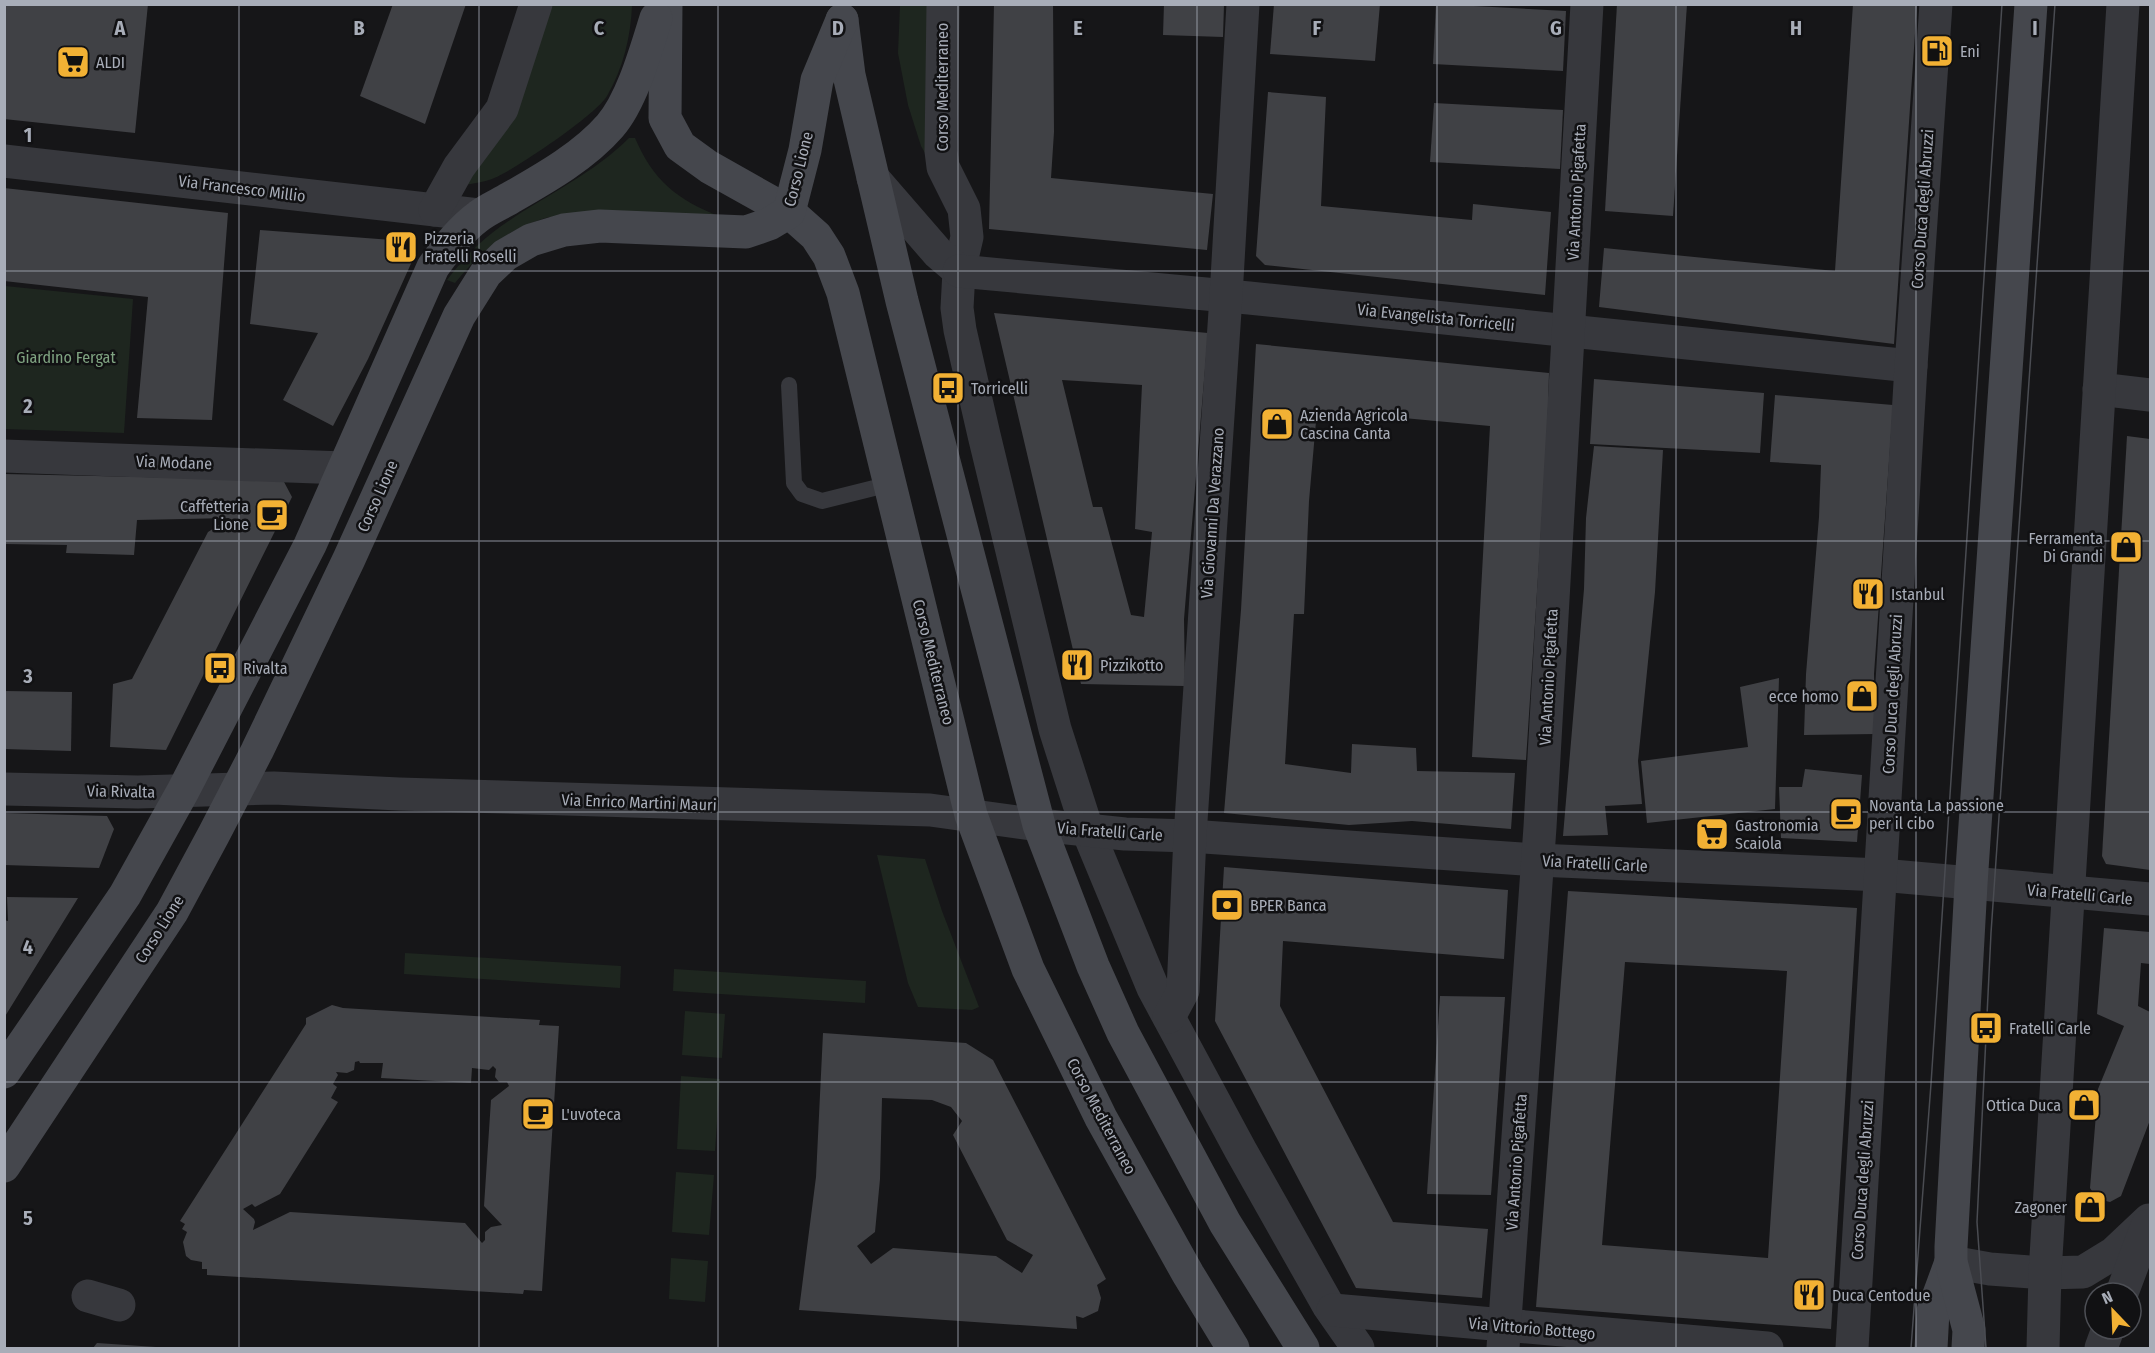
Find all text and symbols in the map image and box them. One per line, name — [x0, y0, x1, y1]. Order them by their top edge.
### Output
text: A — [114, 16, 127, 40]
text: B — [353, 16, 365, 40]
text: C — [594, 16, 605, 40]
text: D — [832, 16, 844, 40]
text: E — [1073, 16, 1083, 40]
text: F — [1313, 16, 1322, 40]
text: G — [1550, 16, 1562, 40]
text: H — [1790, 16, 1802, 40]
text: I — [2032, 16, 2038, 40]
street label: Corso Mediterraneo — [933, 23, 952, 151]
fuel station icon: Eni — [1919, 33, 1955, 69]
place label: Eni — [1960, 42, 1980, 61]
supermarket icon: ALDI — [55, 44, 91, 80]
place label: ALDI — [96, 53, 125, 72]
text: 1 — [24, 123, 32, 147]
street label: Via Antonio Pigafetta — [1563, 123, 1590, 261]
street label: Corso Duca degli Abruzzi — [1907, 129, 1938, 290]
street label: Corso Lione — [780, 130, 817, 209]
street label: Via Francesco Millio — [177, 171, 307, 206]
restaurant icon: Pizzeria Fratelli Roselli — [383, 229, 419, 265]
place label: Pizzeria Fratelli Roselli — [424, 229, 517, 266]
street label: Via Evangelista Torricelli — [1356, 300, 1516, 335]
park label: Giardino Fergat — [16, 348, 116, 367]
bus stop icon: Torricelli — [930, 370, 966, 406]
place label: Torricelli — [971, 379, 1028, 398]
text: 2 — [22, 394, 33, 418]
shop icon: Azienda Agricola Cascina Canta — [1259, 406, 1295, 442]
place label: Azienda Agricola Cascina Canta — [1300, 406, 1408, 443]
street label: Via Giovanni Da Verazzano — [1197, 427, 1228, 599]
street label: Via Modane — [136, 452, 213, 473]
street label: Corso Lione — [353, 457, 402, 535]
place label: Caffetteria Lione — [180, 497, 249, 534]
cafe icon: Caffetteria Lione — [254, 497, 290, 533]
place label: Ferramenta Di Grandi — [2029, 529, 2103, 566]
shop icon: Ferramenta Di Grandi — [2108, 529, 2144, 565]
restaurant icon: Istanbul — [1850, 576, 1886, 612]
place label: Istanbul — [1891, 585, 1945, 604]
street label: Corso Mediterraneo — [909, 597, 958, 727]
street label: Via Antonio Pigafetta — [1535, 608, 1562, 746]
street label: Corso Duca degli Abruzzi — [1879, 614, 1906, 774]
restaurant icon: Pizzikotto — [1059, 647, 1095, 683]
bus stop icon: Rivalta — [202, 650, 238, 686]
place label: Pizzikotto — [1100, 656, 1163, 675]
place label: Rivalta — [243, 659, 288, 678]
text: 3 — [22, 664, 33, 688]
shop icon: ecce homo — [1844, 678, 1880, 714]
place label: ecce homo — [1769, 687, 1839, 706]
street label: Via Rivalta — [87, 781, 155, 802]
street label: Via Enrico Martini Mauri — [561, 790, 717, 815]
cafe icon: Novanta La passione per il cibo — [1828, 796, 1864, 832]
place label: Novanta La passione per il cibo — [1869, 796, 2004, 833]
supermarket icon: Gastronomia Scaiola — [1694, 816, 1730, 852]
place label: Gastronomia Scaiola — [1735, 816, 1819, 853]
street label: Via Fratelli Carle — [1057, 818, 1163, 845]
street label: Via Fratelli Carle — [1542, 851, 1648, 876]
street label: Via Fratelli Carle — [2026, 880, 2134, 909]
bank icon: BPER Banca — [1209, 887, 1245, 923]
street label: Corso Lione — [131, 892, 188, 967]
place label: BPER Banca — [1250, 896, 1327, 915]
text: 4 — [23, 935, 33, 959]
bus stop icon: Fratelli Carle — [1968, 1010, 2004, 1046]
place label: Fratelli Carle — [2009, 1019, 2091, 1038]
street label: Corso Mediterraneo — [1063, 1055, 1140, 1177]
shop icon: Ottica Duca — [2066, 1087, 2102, 1123]
street label: Via Antonio Pigafetta — [1502, 1093, 1531, 1231]
cafe icon: L'uvoteca — [520, 1096, 556, 1132]
place label: Ottica Duca — [1986, 1096, 2061, 1115]
street label: Corso Duca degli Abruzzi — [1847, 1100, 1878, 1261]
place label: L'uvoteca — [561, 1105, 621, 1124]
shop icon: Zagoner — [2072, 1189, 2108, 1225]
place label: Zagoner — [2014, 1198, 2067, 1217]
text: 5 — [23, 1206, 33, 1230]
restaurant icon: Duca Centodue — [1791, 1277, 1827, 1313]
north arrow — [2083, 1281, 2143, 1341]
place label: Duca Centodue — [1832, 1286, 1930, 1305]
text: N — [2099, 1287, 2115, 1308]
street label: Via Vittorio Bottego — [1468, 1313, 1596, 1344]

